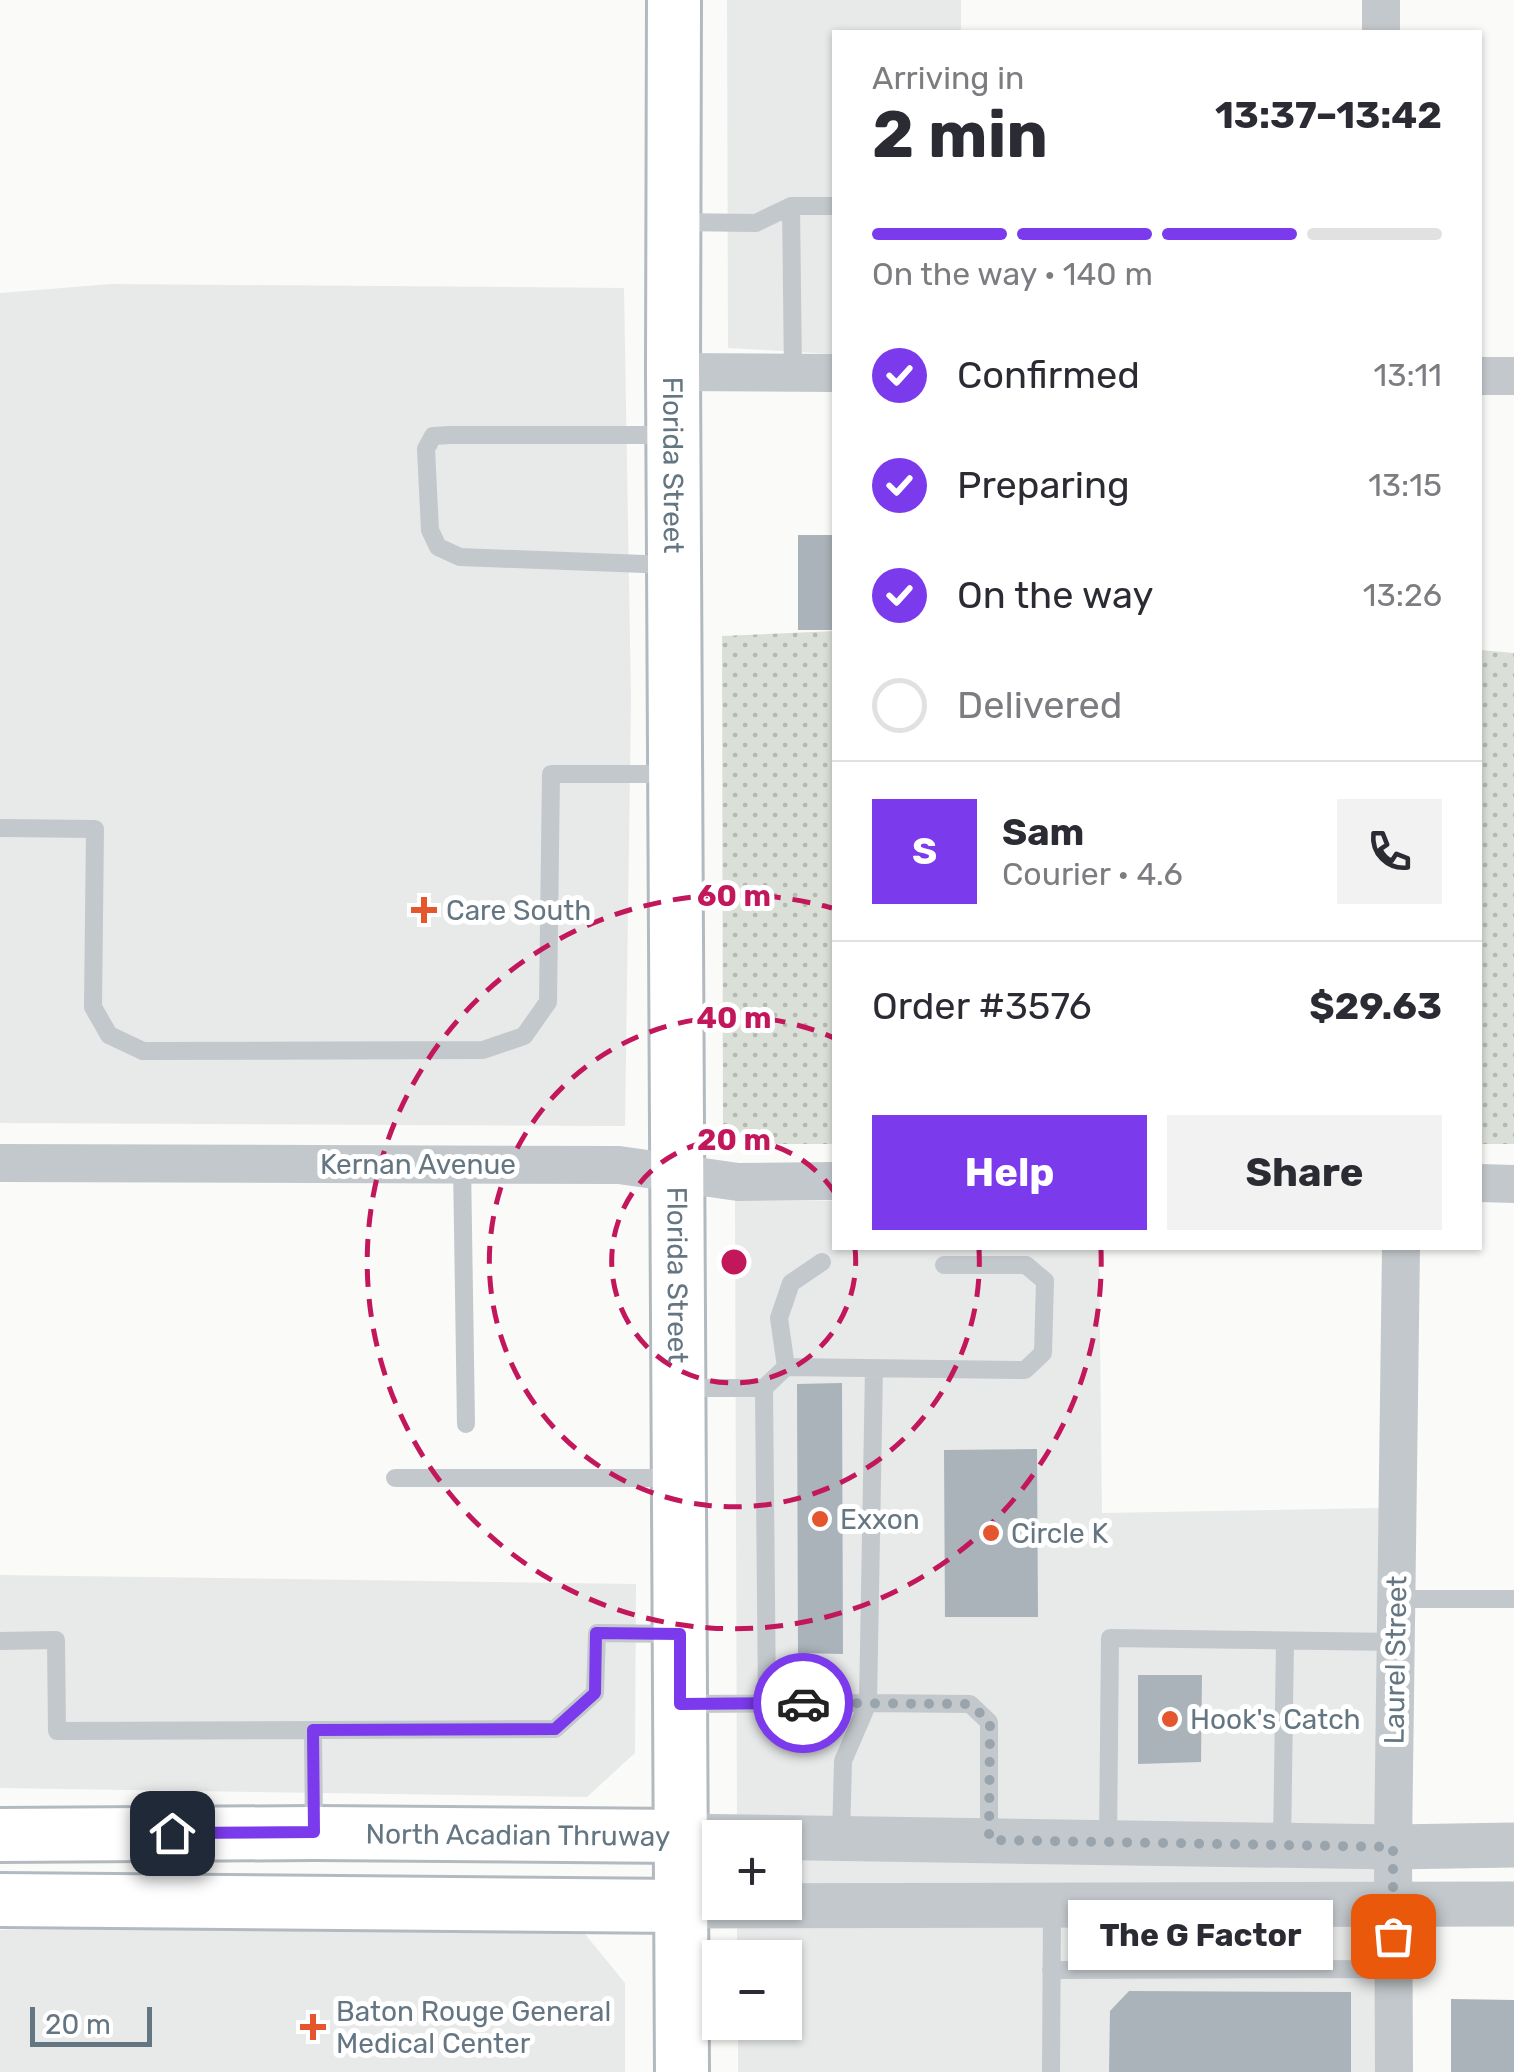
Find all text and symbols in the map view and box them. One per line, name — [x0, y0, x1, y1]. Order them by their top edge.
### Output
text: Arriving in — [872, 59, 1024, 97]
text: 13:37–13:42 — [1215, 92, 1442, 138]
text: 2 min — [872, 96, 1048, 173]
text: On the way · 140 m — [872, 255, 1153, 293]
icon: check — [872, 348, 927, 403]
text: Confirmed — [957, 352, 1140, 398]
text: 13:11 — [1373, 356, 1442, 394]
street label: Florida Street — [656, 377, 690, 553]
icon: check — [872, 458, 927, 513]
text: Preparing — [957, 462, 1130, 508]
text: 13:15 — [1368, 466, 1442, 504]
icon: check — [872, 568, 927, 623]
text: On the way — [957, 572, 1153, 618]
text: 13:26 — [1363, 576, 1442, 614]
text: Delivered — [957, 682, 1122, 728]
button: phone — [1337, 799, 1442, 904]
text: Sam — [1002, 809, 1084, 855]
text: S — [912, 828, 937, 874]
text: Courier · 4.6 — [1002, 855, 1183, 893]
text: 60 m — [697, 878, 771, 914]
place label: Care South — [446, 894, 591, 927]
marker: Care South — [411, 897, 437, 923]
text: Order #3576 — [872, 983, 1092, 1029]
text: $29.63 — [1309, 983, 1442, 1029]
text: 40 m — [697, 1000, 771, 1036]
button: Help — [872, 1115, 1147, 1230]
button: Share — [1167, 1115, 1442, 1230]
text: 20 m — [697, 1122, 771, 1158]
street label: Kernan Avenue — [320, 1148, 516, 1181]
street label: Florida Street — [660, 1187, 694, 1363]
centre of rings — [716, 1244, 752, 1280]
place label: Exxon — [840, 1503, 920, 1536]
marker: Exxon — [809, 1508, 831, 1530]
place label: Circle K — [1011, 1517, 1109, 1550]
marker: Circle K — [980, 1522, 1002, 1544]
street label: Laurel Street — [1378, 1575, 1413, 1745]
courier — [753, 1653, 853, 1753]
icon: car — [776, 1676, 831, 1731]
place label: Hook's Catch — [1190, 1703, 1361, 1736]
marker: Hook's Catch — [1159, 1708, 1181, 1730]
pin — [130, 1791, 215, 1876]
icon: home — [145, 1806, 200, 1861]
street label: North Acadian Thruway — [365, 1817, 671, 1853]
map controls — [702, 1820, 802, 2040]
button: + — [702, 1820, 802, 1920]
pin — [1351, 1894, 1436, 1979]
callout: The G Factor — [1068, 1901, 1333, 1971]
icon: bag — [1366, 1909, 1421, 1964]
text: The G Factor — [1099, 1916, 1302, 1954]
button: − — [702, 1940, 802, 2040]
place label: Baton Rouge General Medical Center — [336, 1995, 611, 2060]
scale bar — [30, 2002, 152, 2046]
text: 20 m — [45, 2008, 111, 2041]
marker: Baton Rouge General Medical Center — [300, 2014, 326, 2040]

